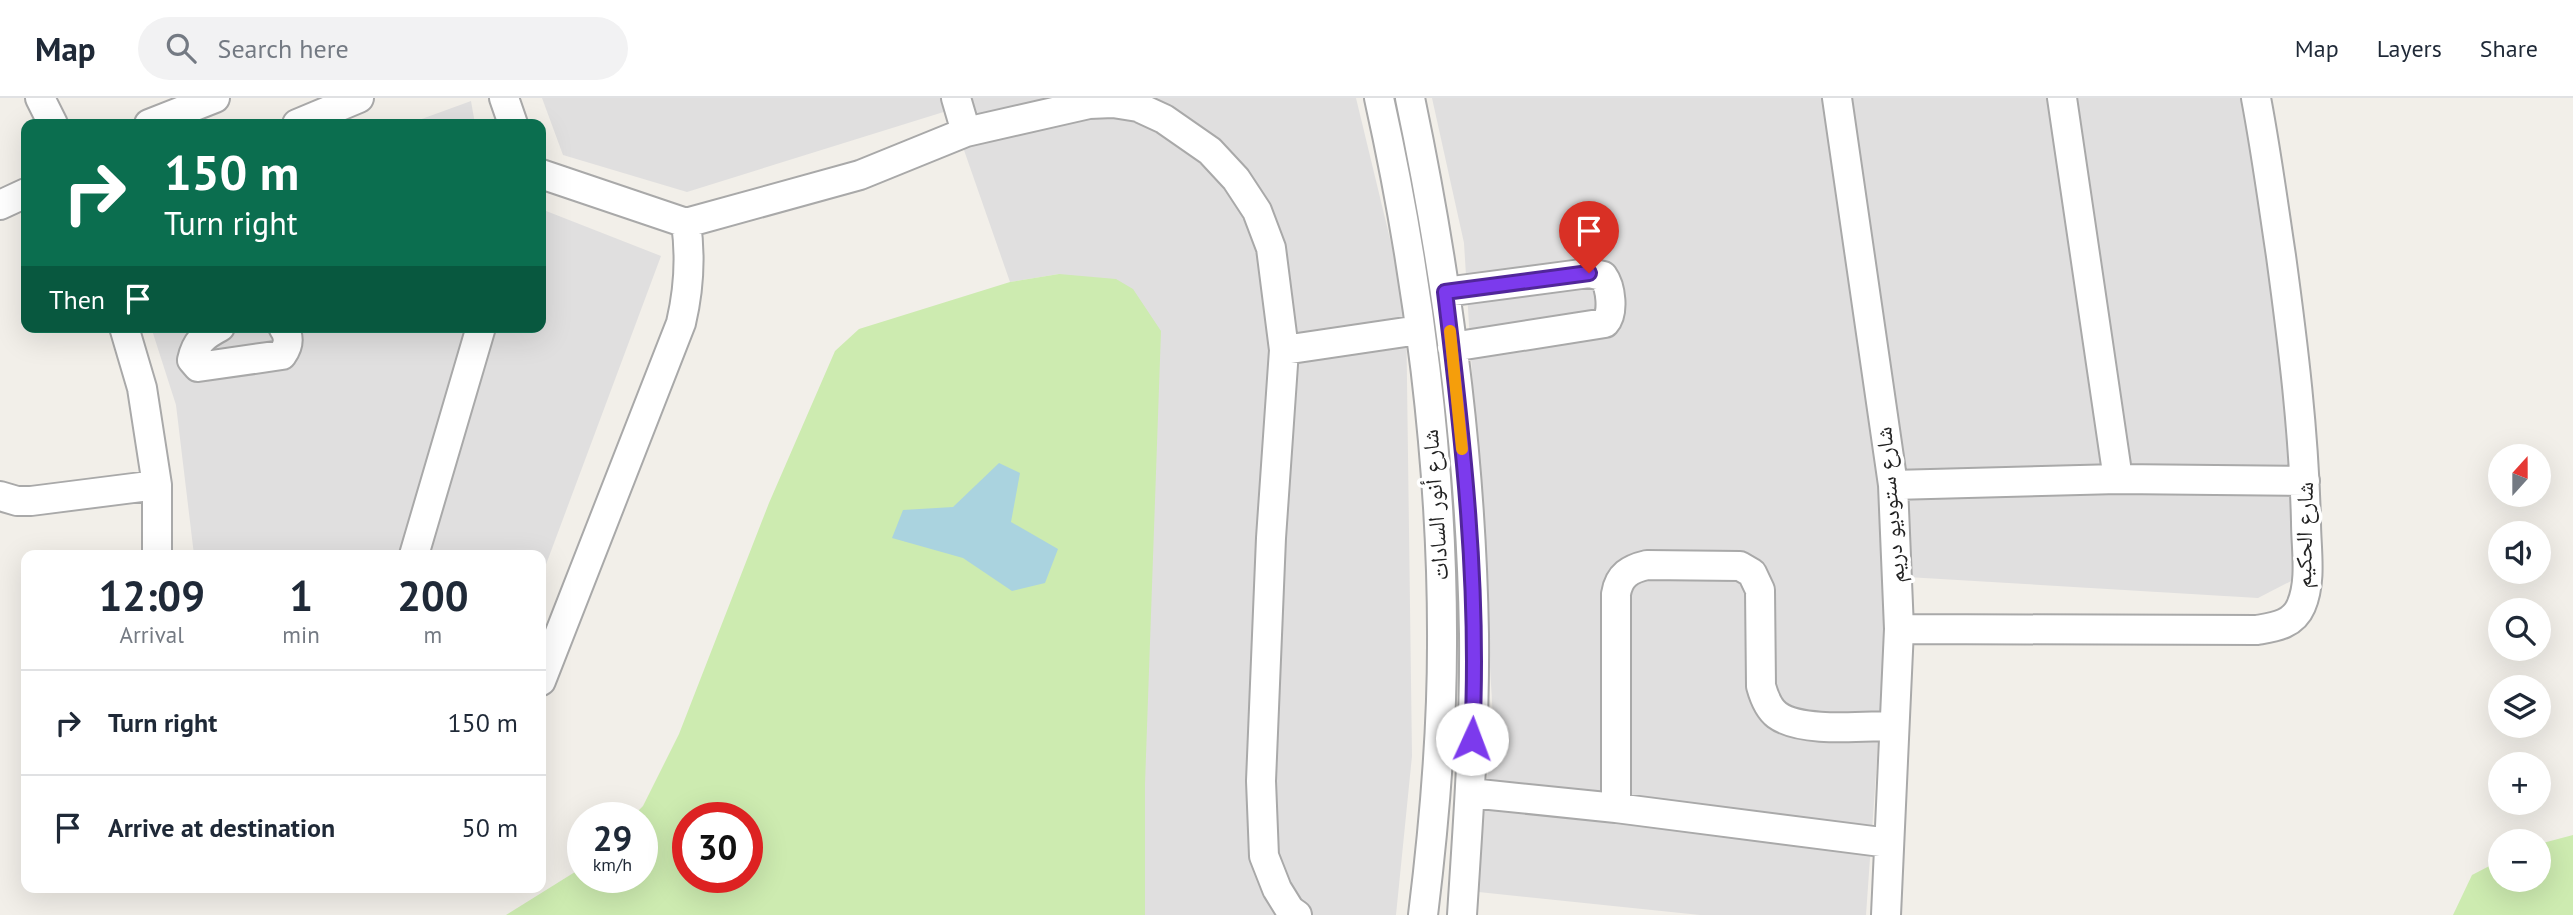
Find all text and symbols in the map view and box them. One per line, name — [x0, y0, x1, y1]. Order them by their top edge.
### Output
search box — [138, 17, 628, 80]
text: Map — [35, 27, 96, 70]
icon: search — [162, 29, 200, 67]
text: Search here — [218, 32, 349, 65]
text: Map — [2295, 33, 2339, 64]
text: Layers — [2377, 33, 2442, 64]
text: Share — [2480, 33, 2538, 64]
text: 150 m — [164, 140, 299, 204]
icon: right — [49, 147, 140, 238]
pin — [1559, 201, 1619, 273]
text: Turn right — [164, 202, 298, 244]
icon: arrive — [1570, 212, 1608, 250]
icon: arrive — [119, 280, 157, 318]
text: Then — [49, 283, 105, 316]
street label: شارع ستوديو دريم — [1868, 426, 1913, 584]
street label: شارع أنور السادات — [1415, 428, 1455, 582]
north arrow — [2488, 444, 2552, 508]
map controls — [2488, 444, 2551, 892]
street label: شارع الحكيم — [2288, 481, 2321, 589]
button: sound — [2488, 521, 2551, 584]
text: 12:09 — [98, 568, 205, 623]
text: 1 — [289, 568, 313, 623]
text: 200 — [397, 568, 469, 623]
button: search — [2488, 598, 2551, 661]
text: Arrival — [119, 620, 184, 649]
text: min — [282, 620, 320, 649]
text: m — [424, 620, 442, 649]
button: layers — [2488, 675, 2551, 738]
position arrow — [1435, 702, 1509, 776]
icon: right — [49, 704, 87, 742]
text: Turn right — [108, 706, 217, 739]
text: 150 m — [447, 706, 518, 739]
button: + — [2488, 752, 2551, 815]
speed limit sign: 30 — [672, 802, 763, 893]
icon: arrive — [49, 809, 87, 847]
text: Arrive at destination — [108, 811, 335, 844]
text: 50 m — [462, 811, 518, 844]
text: 29 — [593, 815, 632, 861]
button: − — [2488, 829, 2551, 892]
text: km/h — [593, 853, 632, 876]

